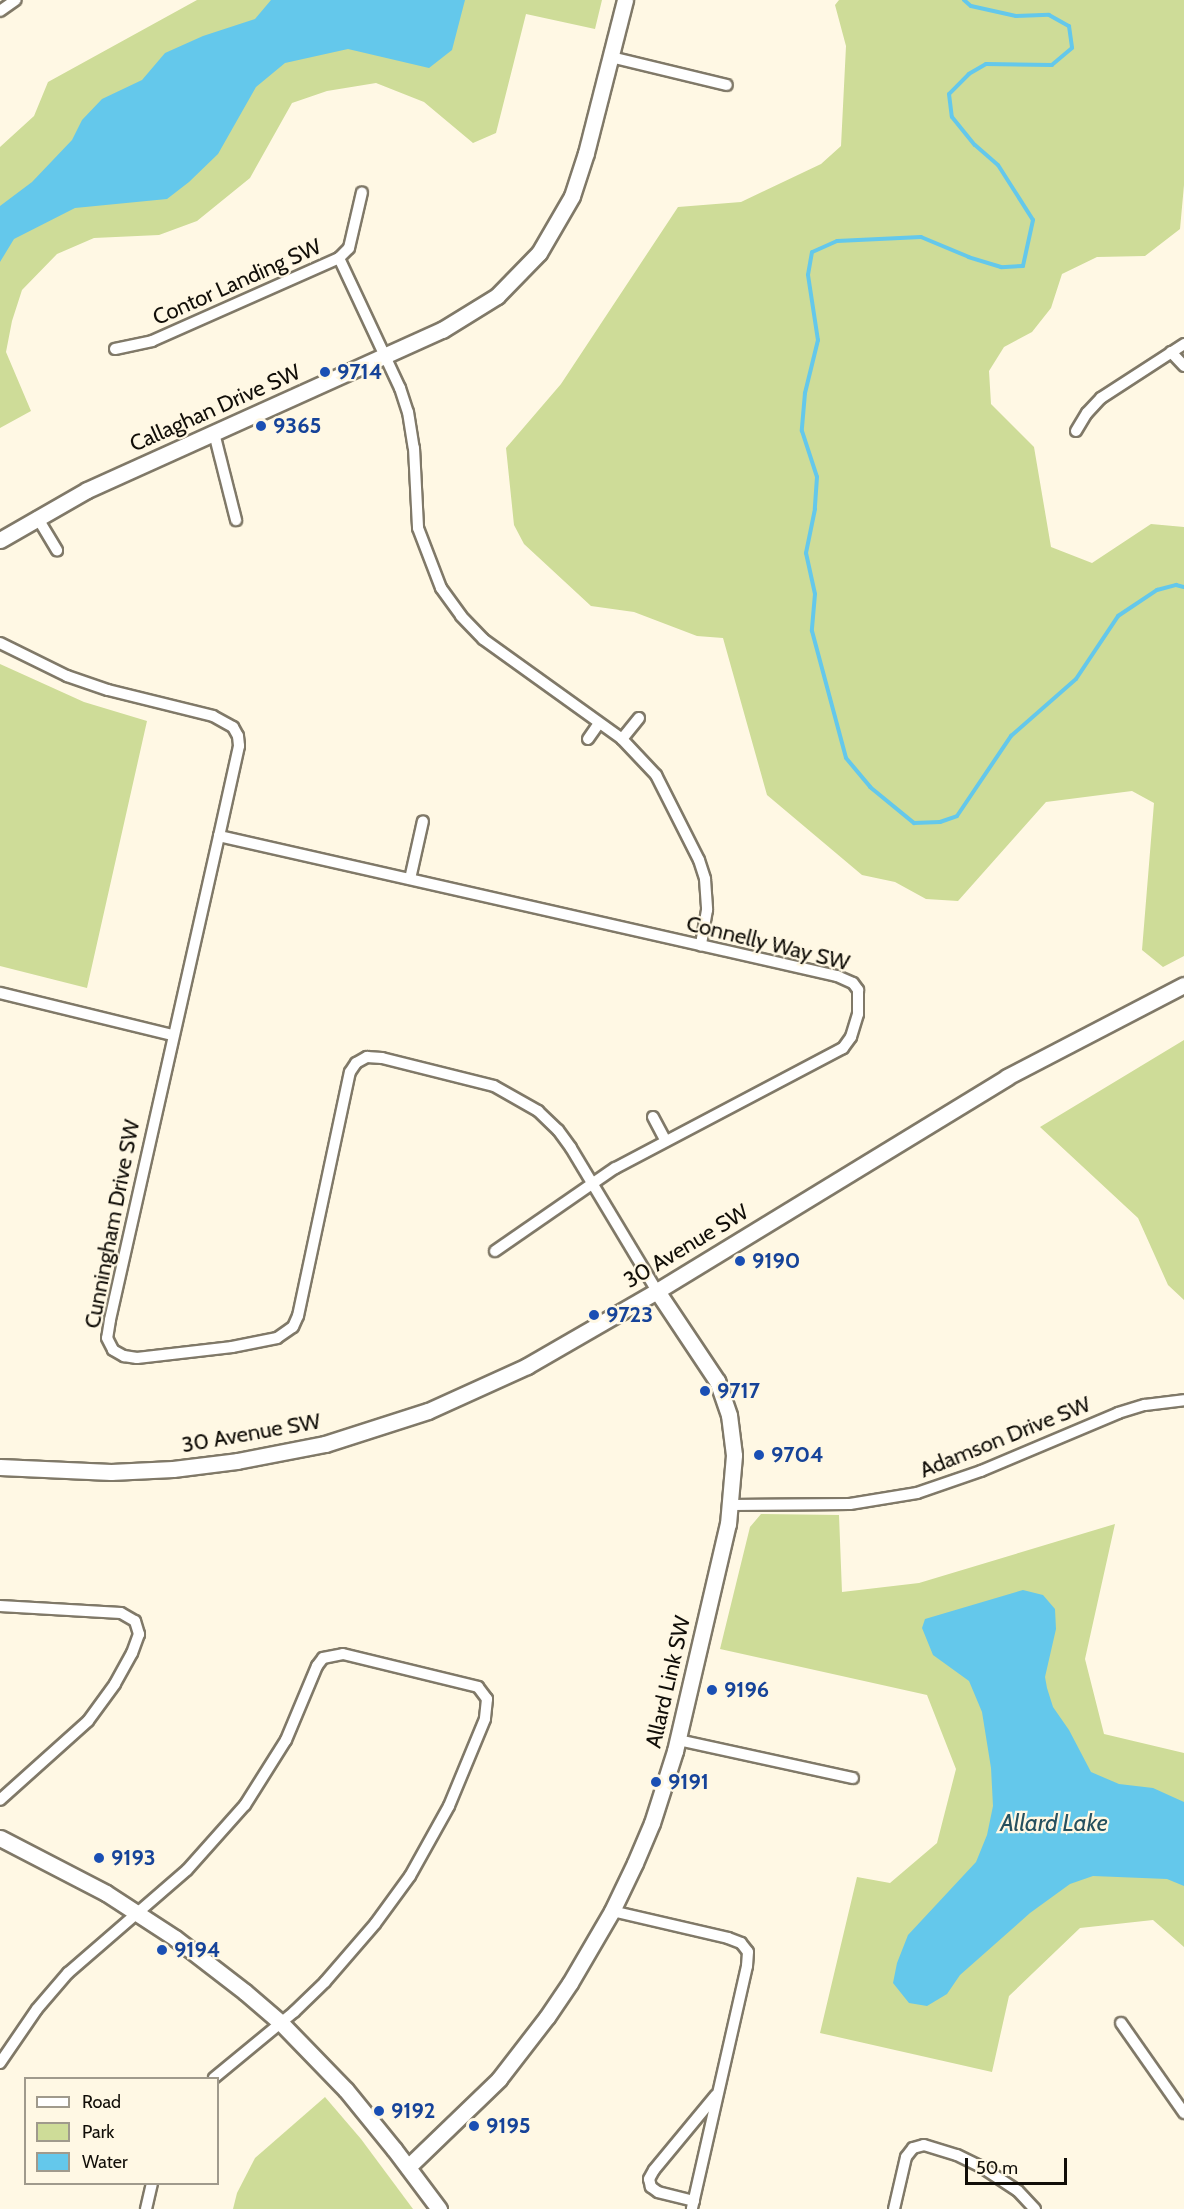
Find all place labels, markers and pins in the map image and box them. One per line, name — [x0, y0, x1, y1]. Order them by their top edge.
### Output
place label: 9714 — [337, 359, 382, 385]
marker: 9714 — [318, 365, 332, 379]
place label: 9365 — [273, 413, 321, 439]
marker: 9365 — [254, 419, 268, 433]
place label: 9190 — [752, 1248, 800, 1274]
marker: 9190 — [733, 1254, 747, 1268]
place label: 9723 — [606, 1302, 653, 1328]
marker: 9723 — [587, 1308, 601, 1322]
place label: 9717 — [717, 1378, 760, 1404]
marker: 9717 — [698, 1384, 712, 1398]
place label: 9704 — [771, 1442, 824, 1468]
marker: 9704 — [752, 1448, 766, 1462]
place label: 9196 — [724, 1677, 769, 1703]
marker: 9196 — [705, 1683, 719, 1697]
place label: 9191 — [668, 1769, 709, 1795]
marker: 9191 — [649, 1775, 663, 1789]
place label: 9193 — [111, 1845, 156, 1871]
marker: 9193 — [92, 1851, 106, 1865]
place label: 9194 — [174, 1937, 221, 1963]
marker: 9194 — [155, 1943, 169, 1957]
place label: 9192 — [391, 2098, 435, 2124]
marker: 9192 — [372, 2104, 386, 2118]
place label: 9195 — [486, 2113, 531, 2139]
marker: 9195 — [467, 2119, 481, 2133]

